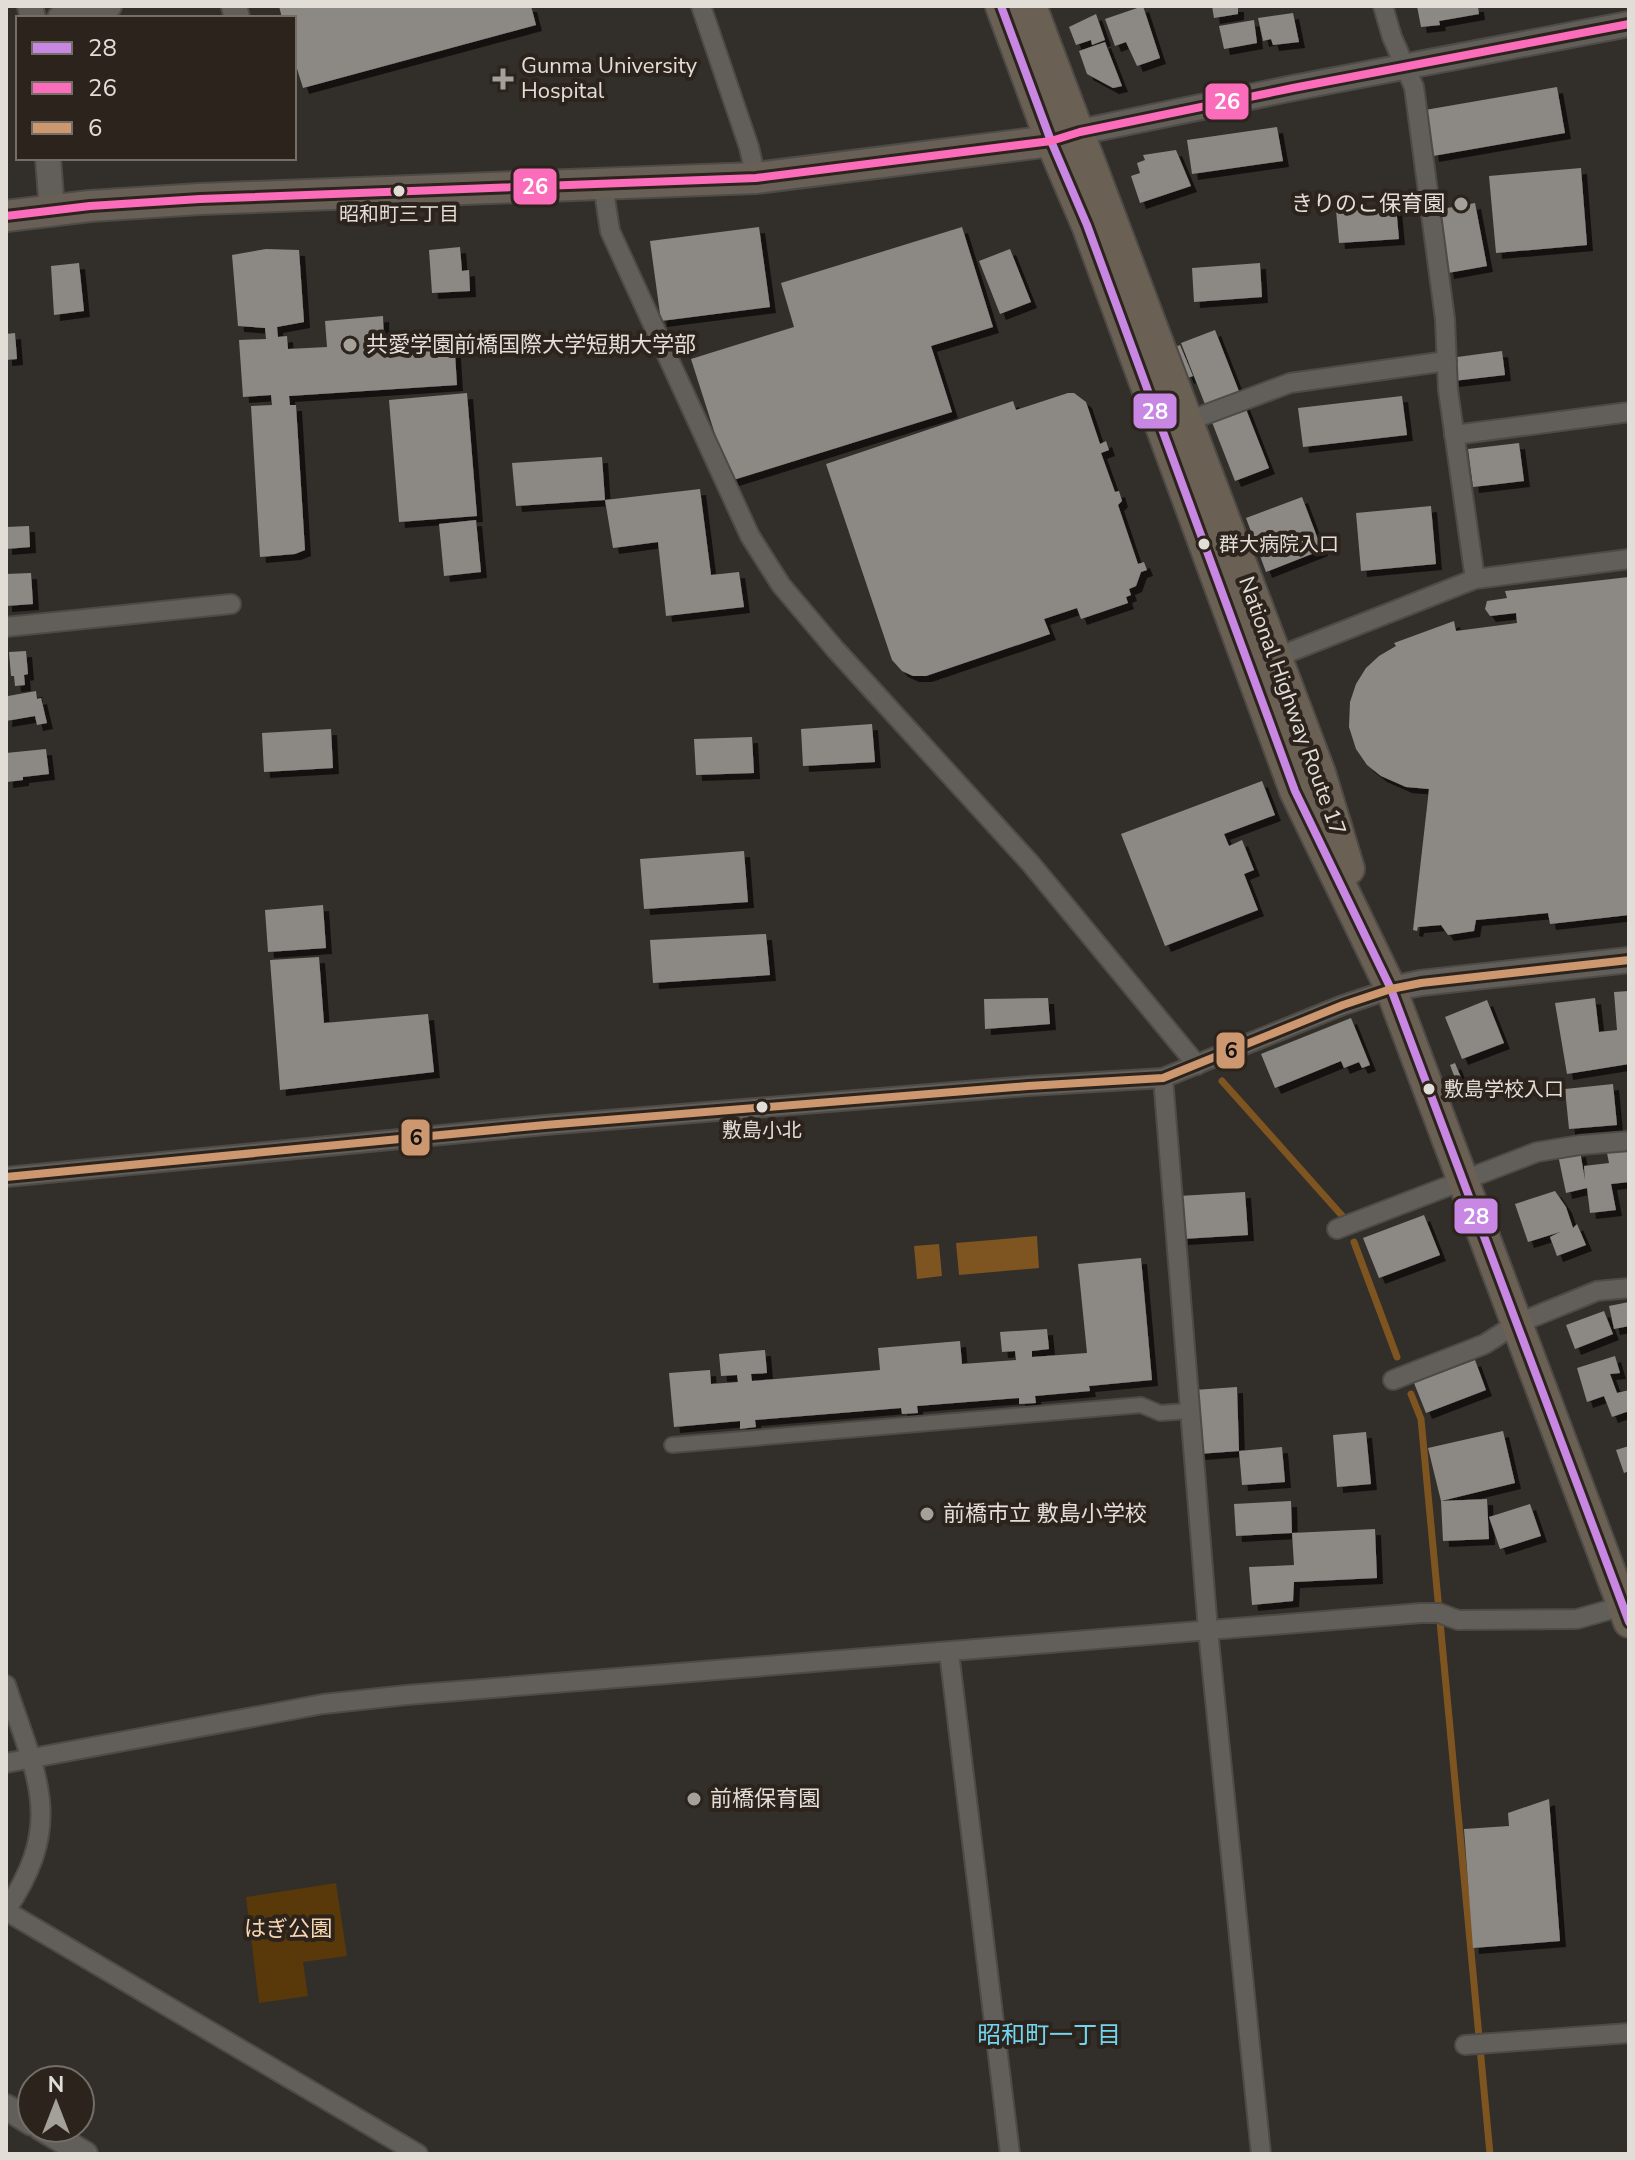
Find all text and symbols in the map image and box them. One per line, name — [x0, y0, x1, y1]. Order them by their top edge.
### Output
legend — [16, 16, 296, 160]
text: 28 — [88, 32, 117, 64]
place label: Gunma University Hospital — [521, 51, 698, 106]
marker: Gunma University Hospital — [492, 68, 514, 90]
text: 26 — [88, 72, 117, 104]
line badge: 26 — [1204, 82, 1250, 121]
text: 26 — [1214, 87, 1240, 117]
text: 6 — [88, 112, 102, 144]
line badge: 26 — [512, 167, 558, 206]
text: 26 — [522, 172, 548, 202]
marker: 昭和町三丁目 — [391, 183, 407, 199]
place label: きりのこ保育園 — [1291, 189, 1445, 219]
marker: きりのこ保育園 — [1452, 195, 1470, 213]
place label: 昭和町三丁目 — [339, 201, 459, 228]
place label: 共愛学園前橋国際大学短期大学部 — [366, 330, 696, 360]
marker: 共愛学園前橋国際大学短期大学部 — [341, 336, 359, 354]
line badge: 28 — [1132, 392, 1178, 430]
text: 28 — [1142, 397, 1168, 427]
place label: 群大病院入口 — [1219, 531, 1339, 558]
marker: 群大病院入口 — [1196, 536, 1212, 552]
street label: National Highway Route 17 — [1231, 572, 1353, 840]
line badge: 6 — [1215, 1031, 1246, 1070]
text: 6 — [1224, 1036, 1238, 1066]
place label: 敷島学校入口 — [1444, 1076, 1564, 1103]
marker: 敷島学校入口 — [1421, 1081, 1437, 1097]
marker: 敷島小北 — [754, 1099, 770, 1115]
place label: 敷島小北 — [722, 1117, 802, 1144]
line badge: 6 — [400, 1118, 431, 1157]
text: 6 — [409, 1123, 423, 1153]
line badge: 28 — [1453, 1197, 1499, 1235]
text: 28 — [1463, 1202, 1489, 1232]
place label: 前橋市立 敷島小学校 — [943, 1499, 1147, 1529]
marker: 前橋市立 敷島小学校 — [918, 1505, 936, 1523]
place label: 前橋保育園 — [710, 1784, 820, 1814]
marker: 前橋保育園 — [685, 1790, 703, 1808]
park label: はぎ公園 — [244, 1914, 332, 1944]
district label: 昭和町一丁目 — [977, 2019, 1121, 2051]
north arrow — [16, 2064, 96, 2144]
text: N — [48, 2070, 64, 2100]

